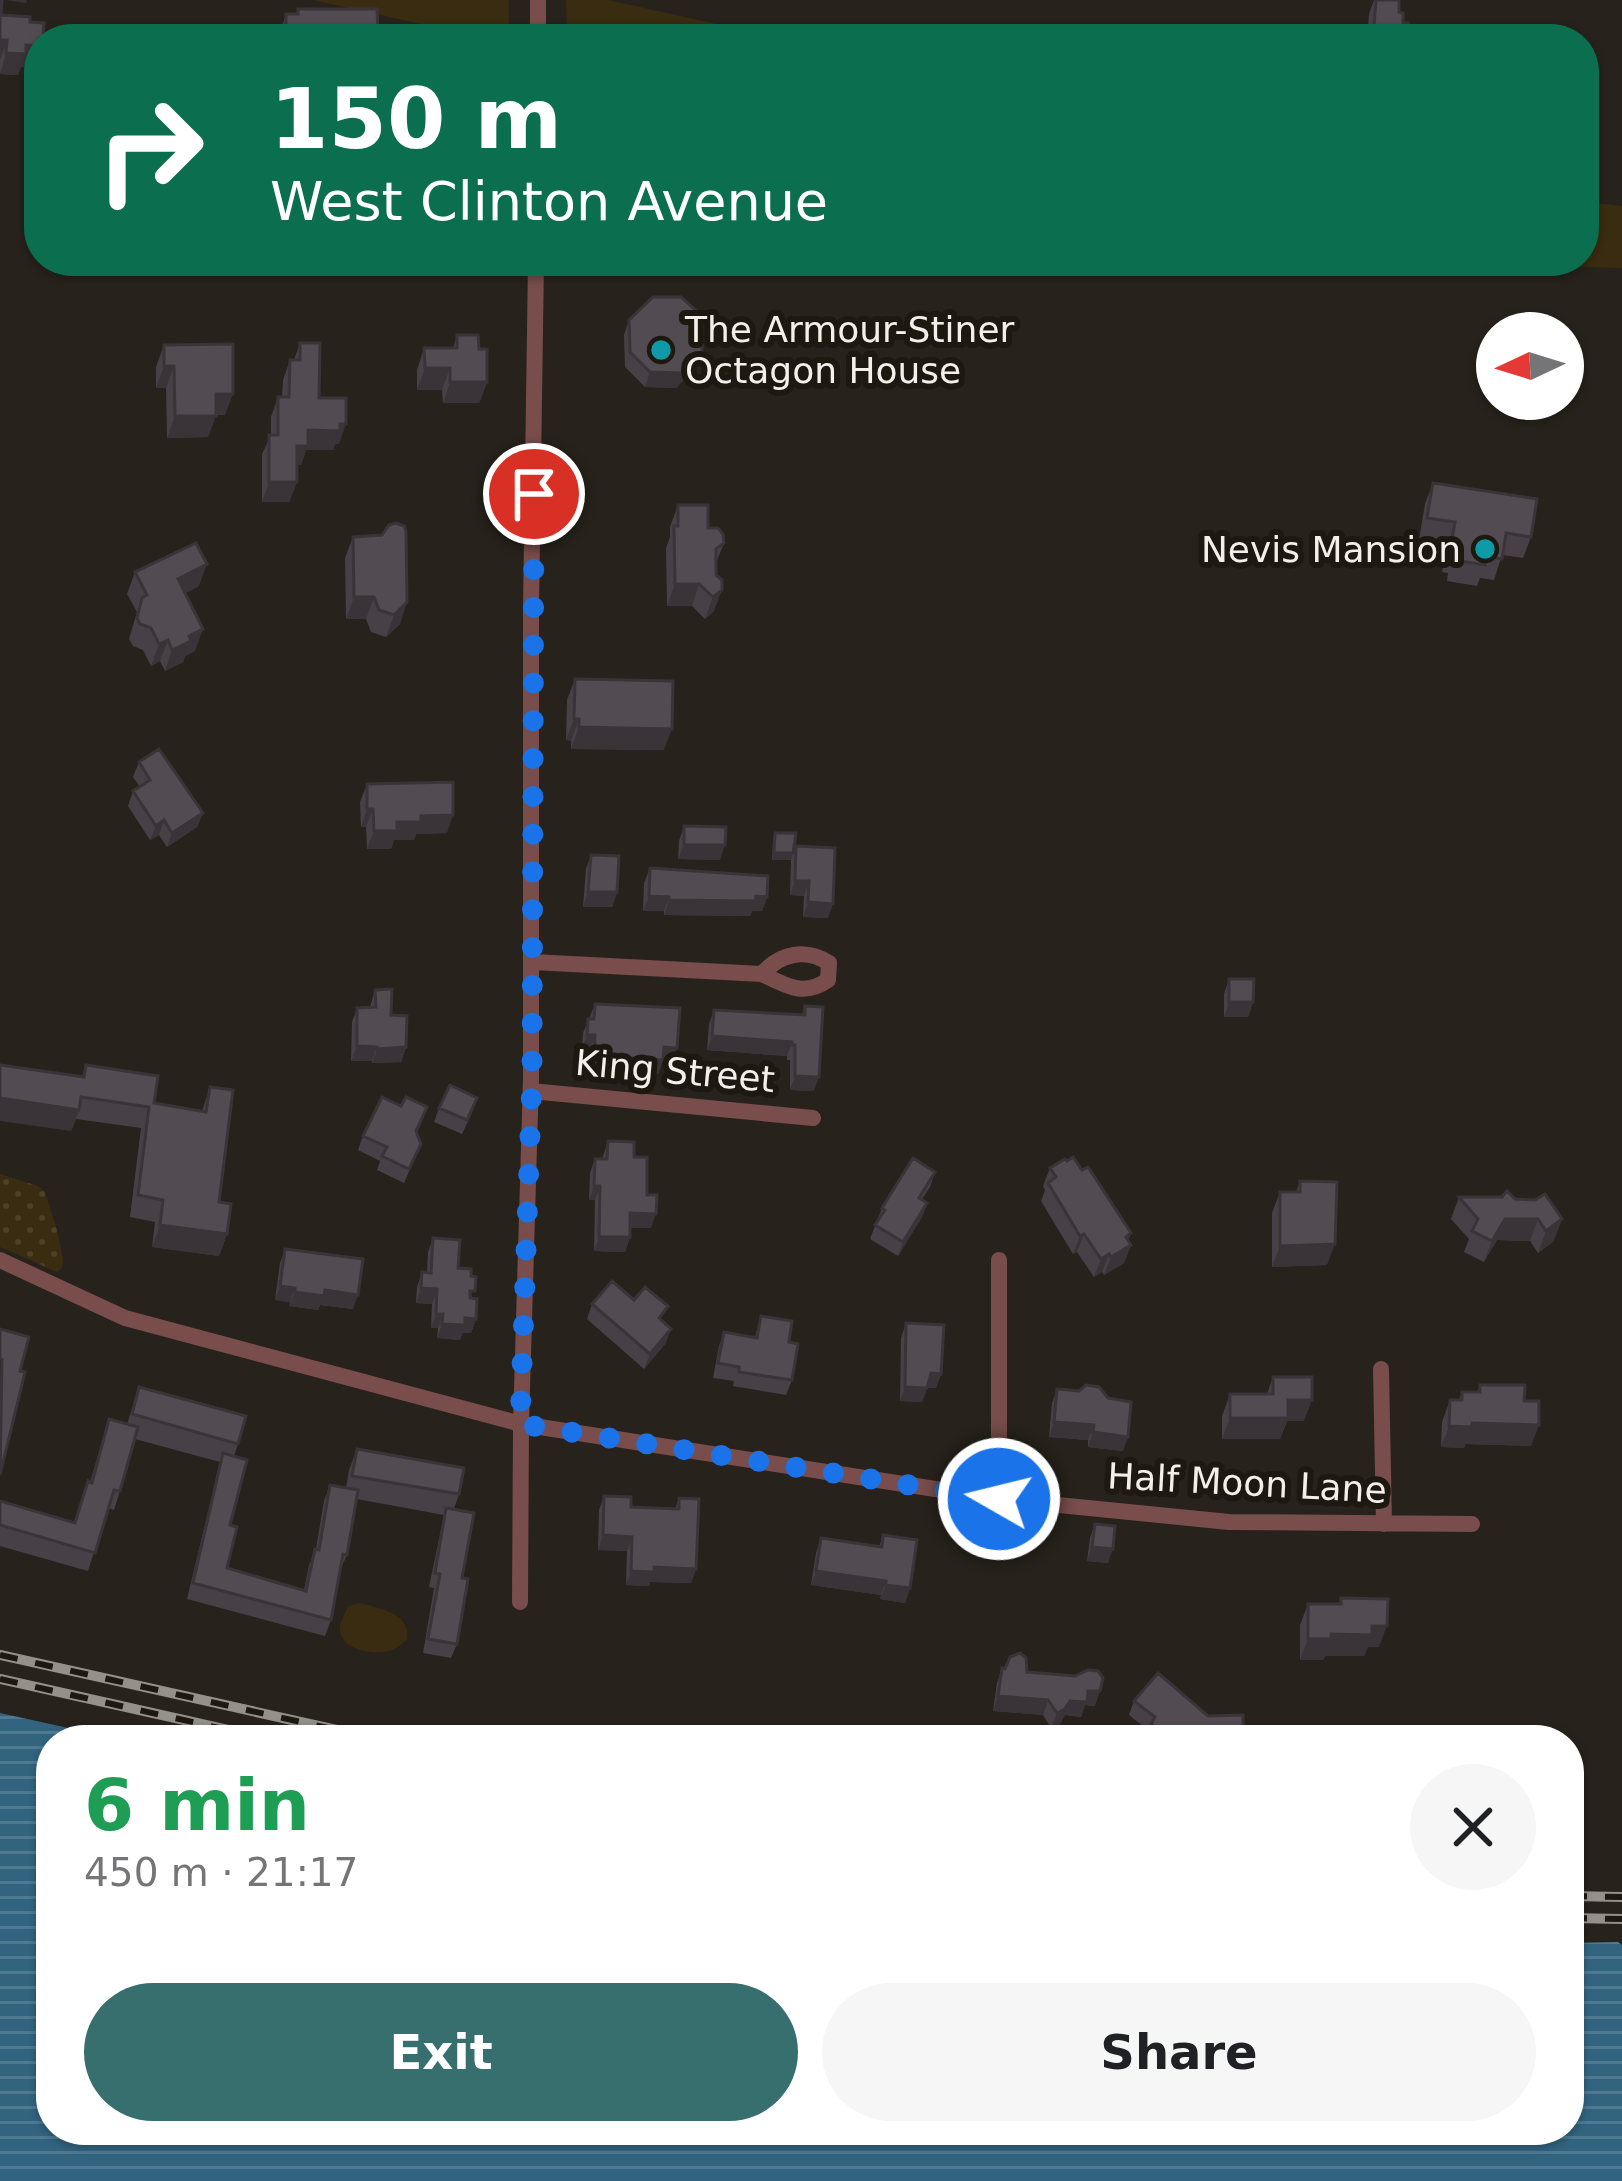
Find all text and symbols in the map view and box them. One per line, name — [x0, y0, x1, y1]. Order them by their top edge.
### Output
text: 150 m — [270, 70, 562, 168]
icon: right — [72, 72, 228, 228]
text: West Clinton Avenue — [270, 170, 828, 233]
place label: The Armour-Stiner Octagon House — [684, 309, 1015, 391]
north arrow — [1476, 312, 1584, 420]
map controls — [1476, 312, 1584, 420]
marker: The Armour-Stiner Octagon House — [648, 337, 674, 363]
pin — [483, 443, 585, 545]
icon: arrive — [501, 461, 567, 527]
place label: Nevis Mansion — [1201, 529, 1461, 570]
marker: Nevis Mansion — [1472, 536, 1498, 562]
street label: King Street — [574, 1042, 776, 1100]
position arrow — [936, 1436, 1062, 1562]
street label: Half Moon Lane — [1106, 1455, 1388, 1511]
text: 6 min — [84, 1763, 310, 1847]
button: close — [1410, 1764, 1536, 1890]
text: 450 m · 21:17 — [84, 1850, 358, 1895]
button: Exit — [84, 1983, 798, 2121]
button: Share — [822, 1983, 1536, 2121]

